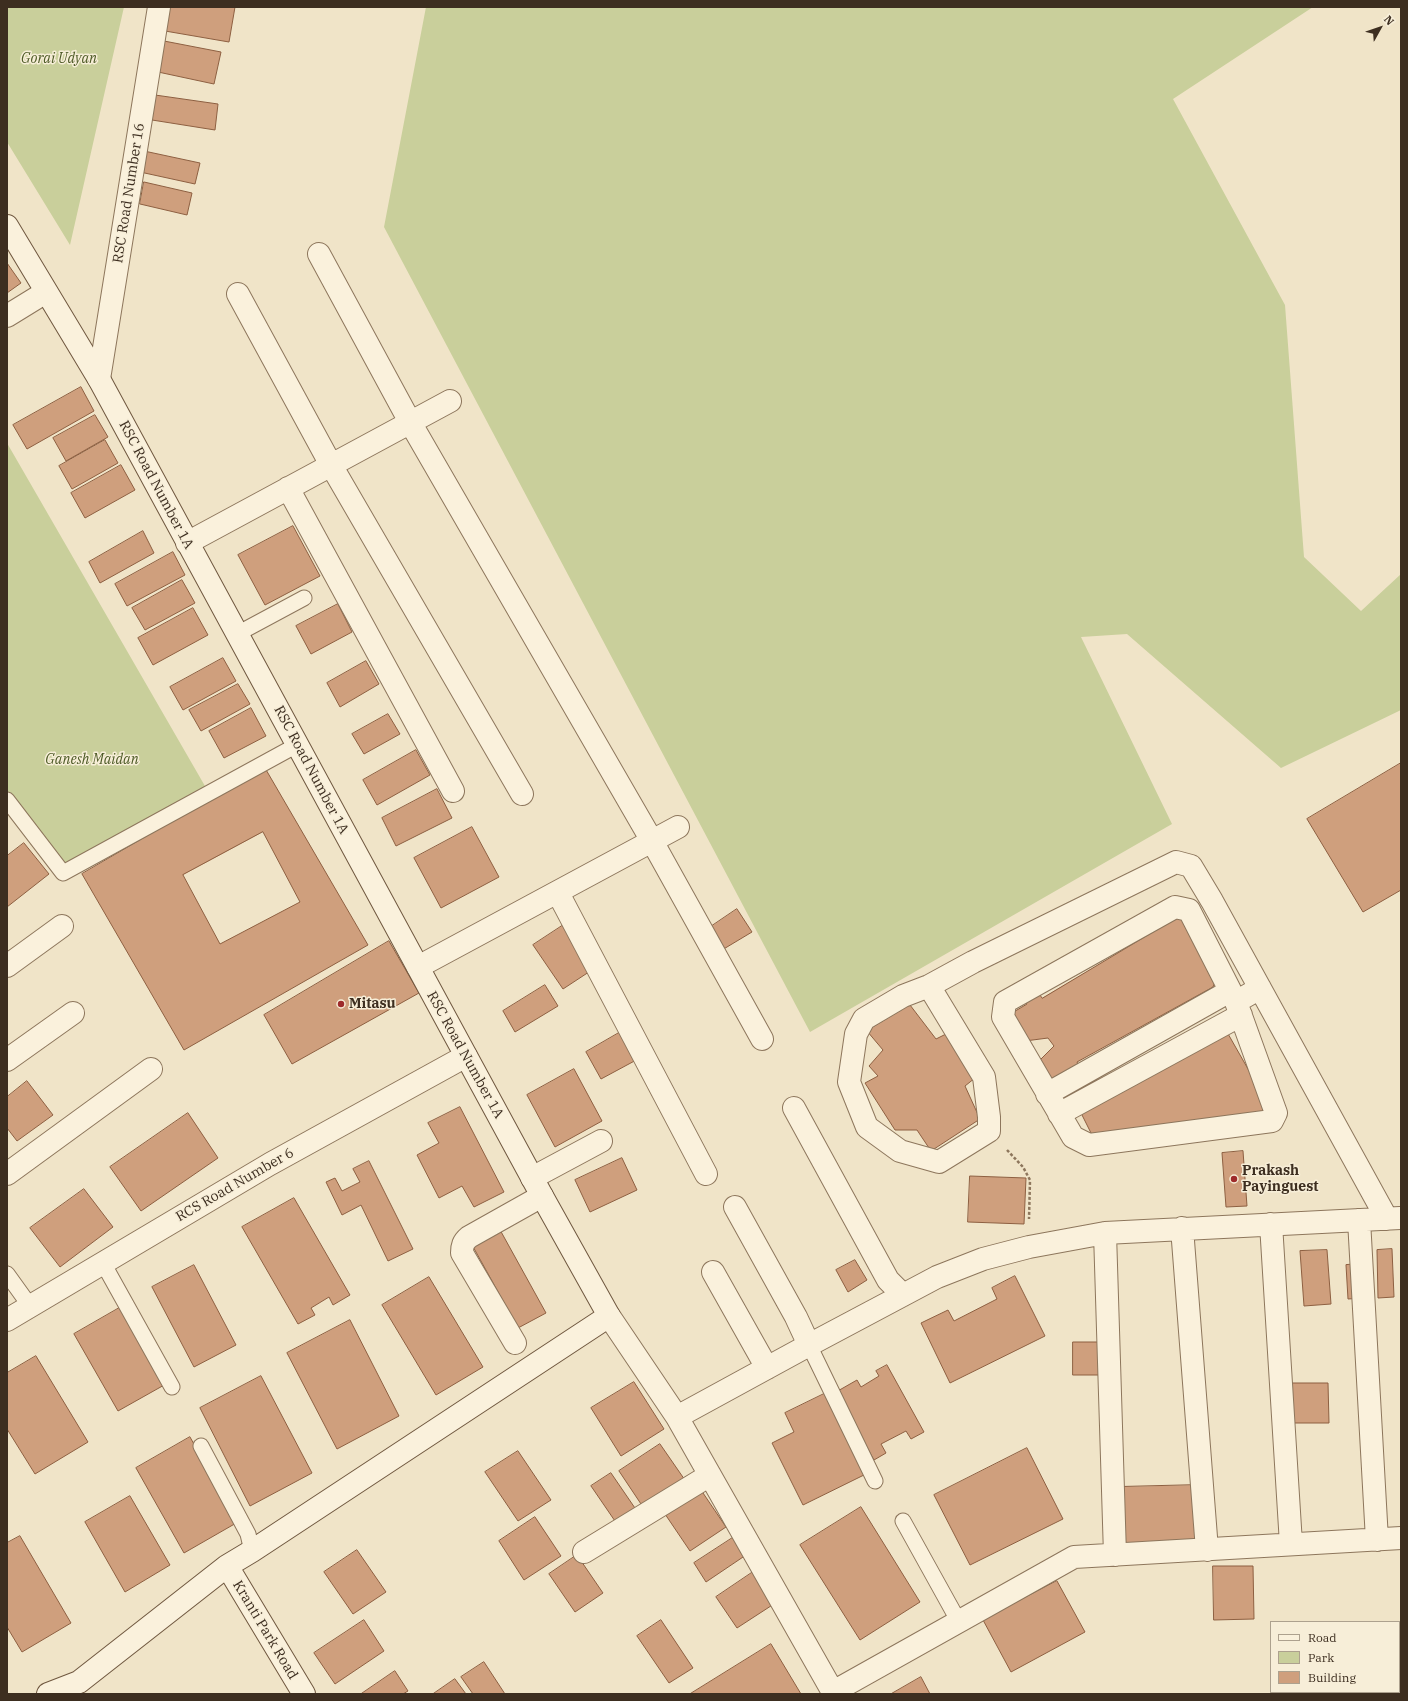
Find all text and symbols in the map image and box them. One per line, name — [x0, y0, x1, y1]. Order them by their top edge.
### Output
north arrow — [1360, 8, 1400, 48]
text: N — [1381, 12, 1397, 28]
park label: Gorai Udyan — [21, 51, 97, 67]
street label: RSC Road Number 16 — [110, 122, 148, 264]
street label: RSC Road Number 1A — [115, 418, 197, 552]
street label: RSC Road Number 1A — [270, 703, 352, 837]
park label: Ganesh Maidan — [45, 752, 139, 768]
street label: RSC Road Number 1A — [423, 988, 507, 1122]
place label: Mitasu — [349, 996, 396, 1012]
marker: Mitasu — [336, 999, 346, 1009]
street label: RCS Road Number 6 — [173, 1144, 297, 1226]
place label: Prakash Payinguest — [1242, 1163, 1318, 1196]
marker: Prakash Payinguest — [1229, 1174, 1239, 1184]
street label: Kranti Park Road — [229, 1578, 301, 1682]
legend — [1270, 1621, 1400, 1693]
text: Road — [1308, 1630, 1337, 1645]
text: Park — [1308, 1650, 1334, 1665]
text: Building — [1308, 1670, 1356, 1685]

